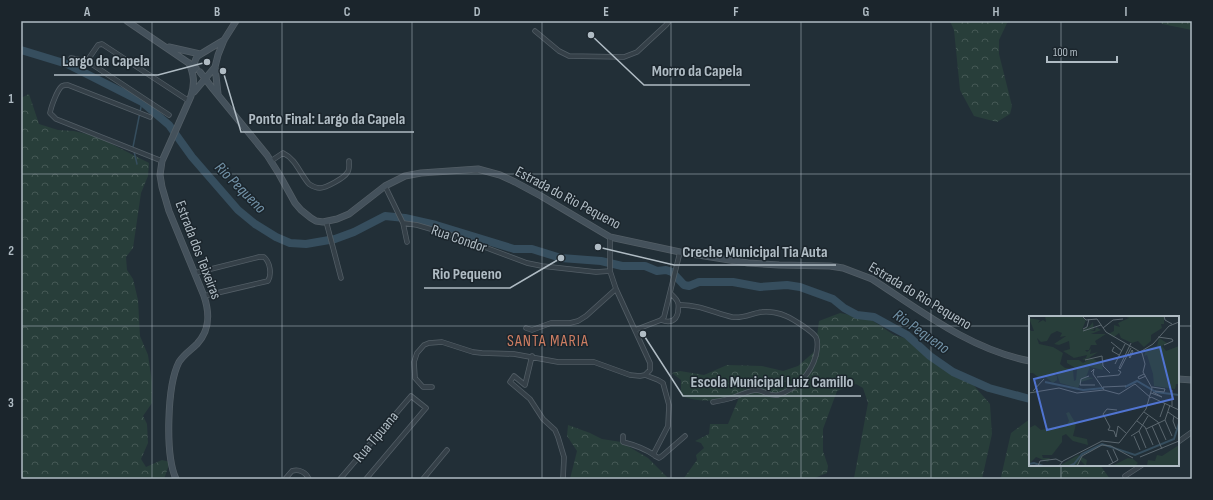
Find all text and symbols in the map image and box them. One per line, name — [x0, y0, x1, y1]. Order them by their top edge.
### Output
text: A — [83, 4, 91, 20]
text: B — [214, 4, 220, 20]
text: C — [344, 4, 351, 20]
text: D — [474, 4, 481, 20]
text: E — [603, 4, 609, 20]
text: F — [733, 4, 739, 20]
text: G — [863, 4, 870, 20]
text: H — [993, 4, 1000, 20]
text: I — [1125, 4, 1128, 20]
scale bar — [1047, 38, 1117, 64]
text: 100 m — [1053, 45, 1078, 60]
callout: Largo da Capela — [54, 47, 158, 75]
text: Largo da Capela — [62, 52, 150, 71]
callout: Morro da Capela — [644, 57, 750, 85]
text: Morro da Capela — [652, 62, 742, 81]
text: 1 — [8, 91, 14, 107]
callout: Ponto Final: Largo da Capela — [241, 104, 414, 132]
text: Ponto Final: Largo da Capela — [249, 110, 405, 129]
water label: Rio Pequeno — [210, 158, 270, 218]
street label: Estrada do Rio Pequeno — [512, 162, 624, 234]
street label: Estrada dos Teixeiras — [170, 198, 226, 302]
street label: Rua Condor — [429, 221, 490, 258]
callout: Creche Municipal Tia Auta — [674, 237, 836, 265]
text: 2 — [8, 243, 14, 259]
text: Creche Municipal Tia Auta — [682, 243, 828, 262]
street label: Estrada do Rio Pequeno — [865, 258, 975, 334]
callout: Rio Pequeno — [424, 260, 510, 288]
text: Rio Pequeno — [432, 265, 502, 284]
water label: Rio Pequeno — [889, 306, 953, 358]
inset map — [1029, 316, 1179, 466]
district label: SANTA MARIA — [507, 332, 589, 351]
callout: Escola Municipal Luiz Camillo — [683, 368, 861, 396]
text: Escola Municipal Luiz Camillo — [691, 373, 853, 392]
text: 3 — [8, 395, 14, 411]
street label: Rua Tipuana — [349, 407, 403, 466]

